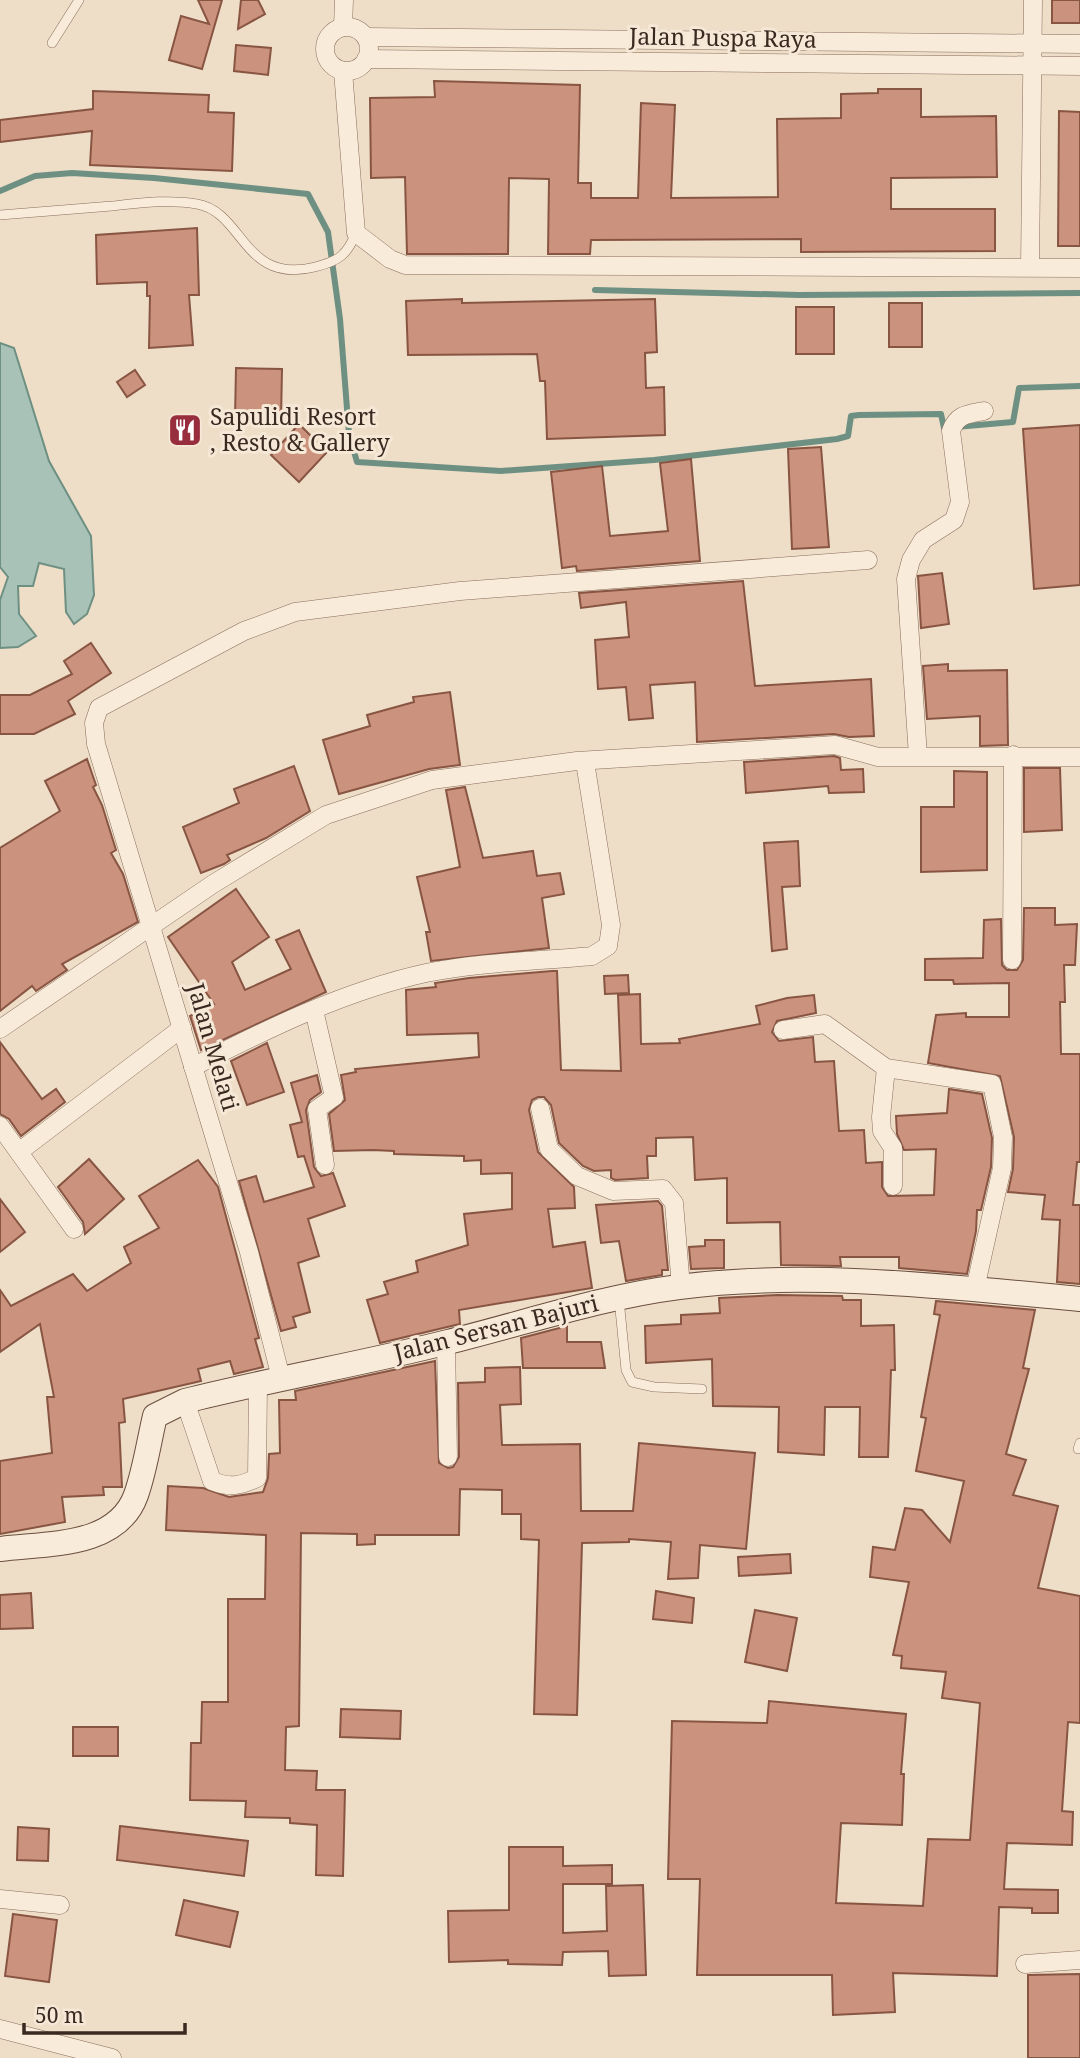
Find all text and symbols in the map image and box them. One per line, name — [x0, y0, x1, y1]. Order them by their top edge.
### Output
street label: Jalan Puspa Raya — [628, 19, 817, 55]
place label: Sapulidi Resort , Resto & Gallery — [210, 400, 390, 458]
restaurant icon: Sapulidi Resort , Resto & Gallery — [166, 411, 204, 449]
street label: Jalan Melati — [180, 978, 248, 1115]
street label: Jalan Sersan Bajuri — [389, 1286, 602, 1368]
scale bar — [24, 1992, 186, 2036]
text: 50 m — [35, 2001, 84, 2029]

